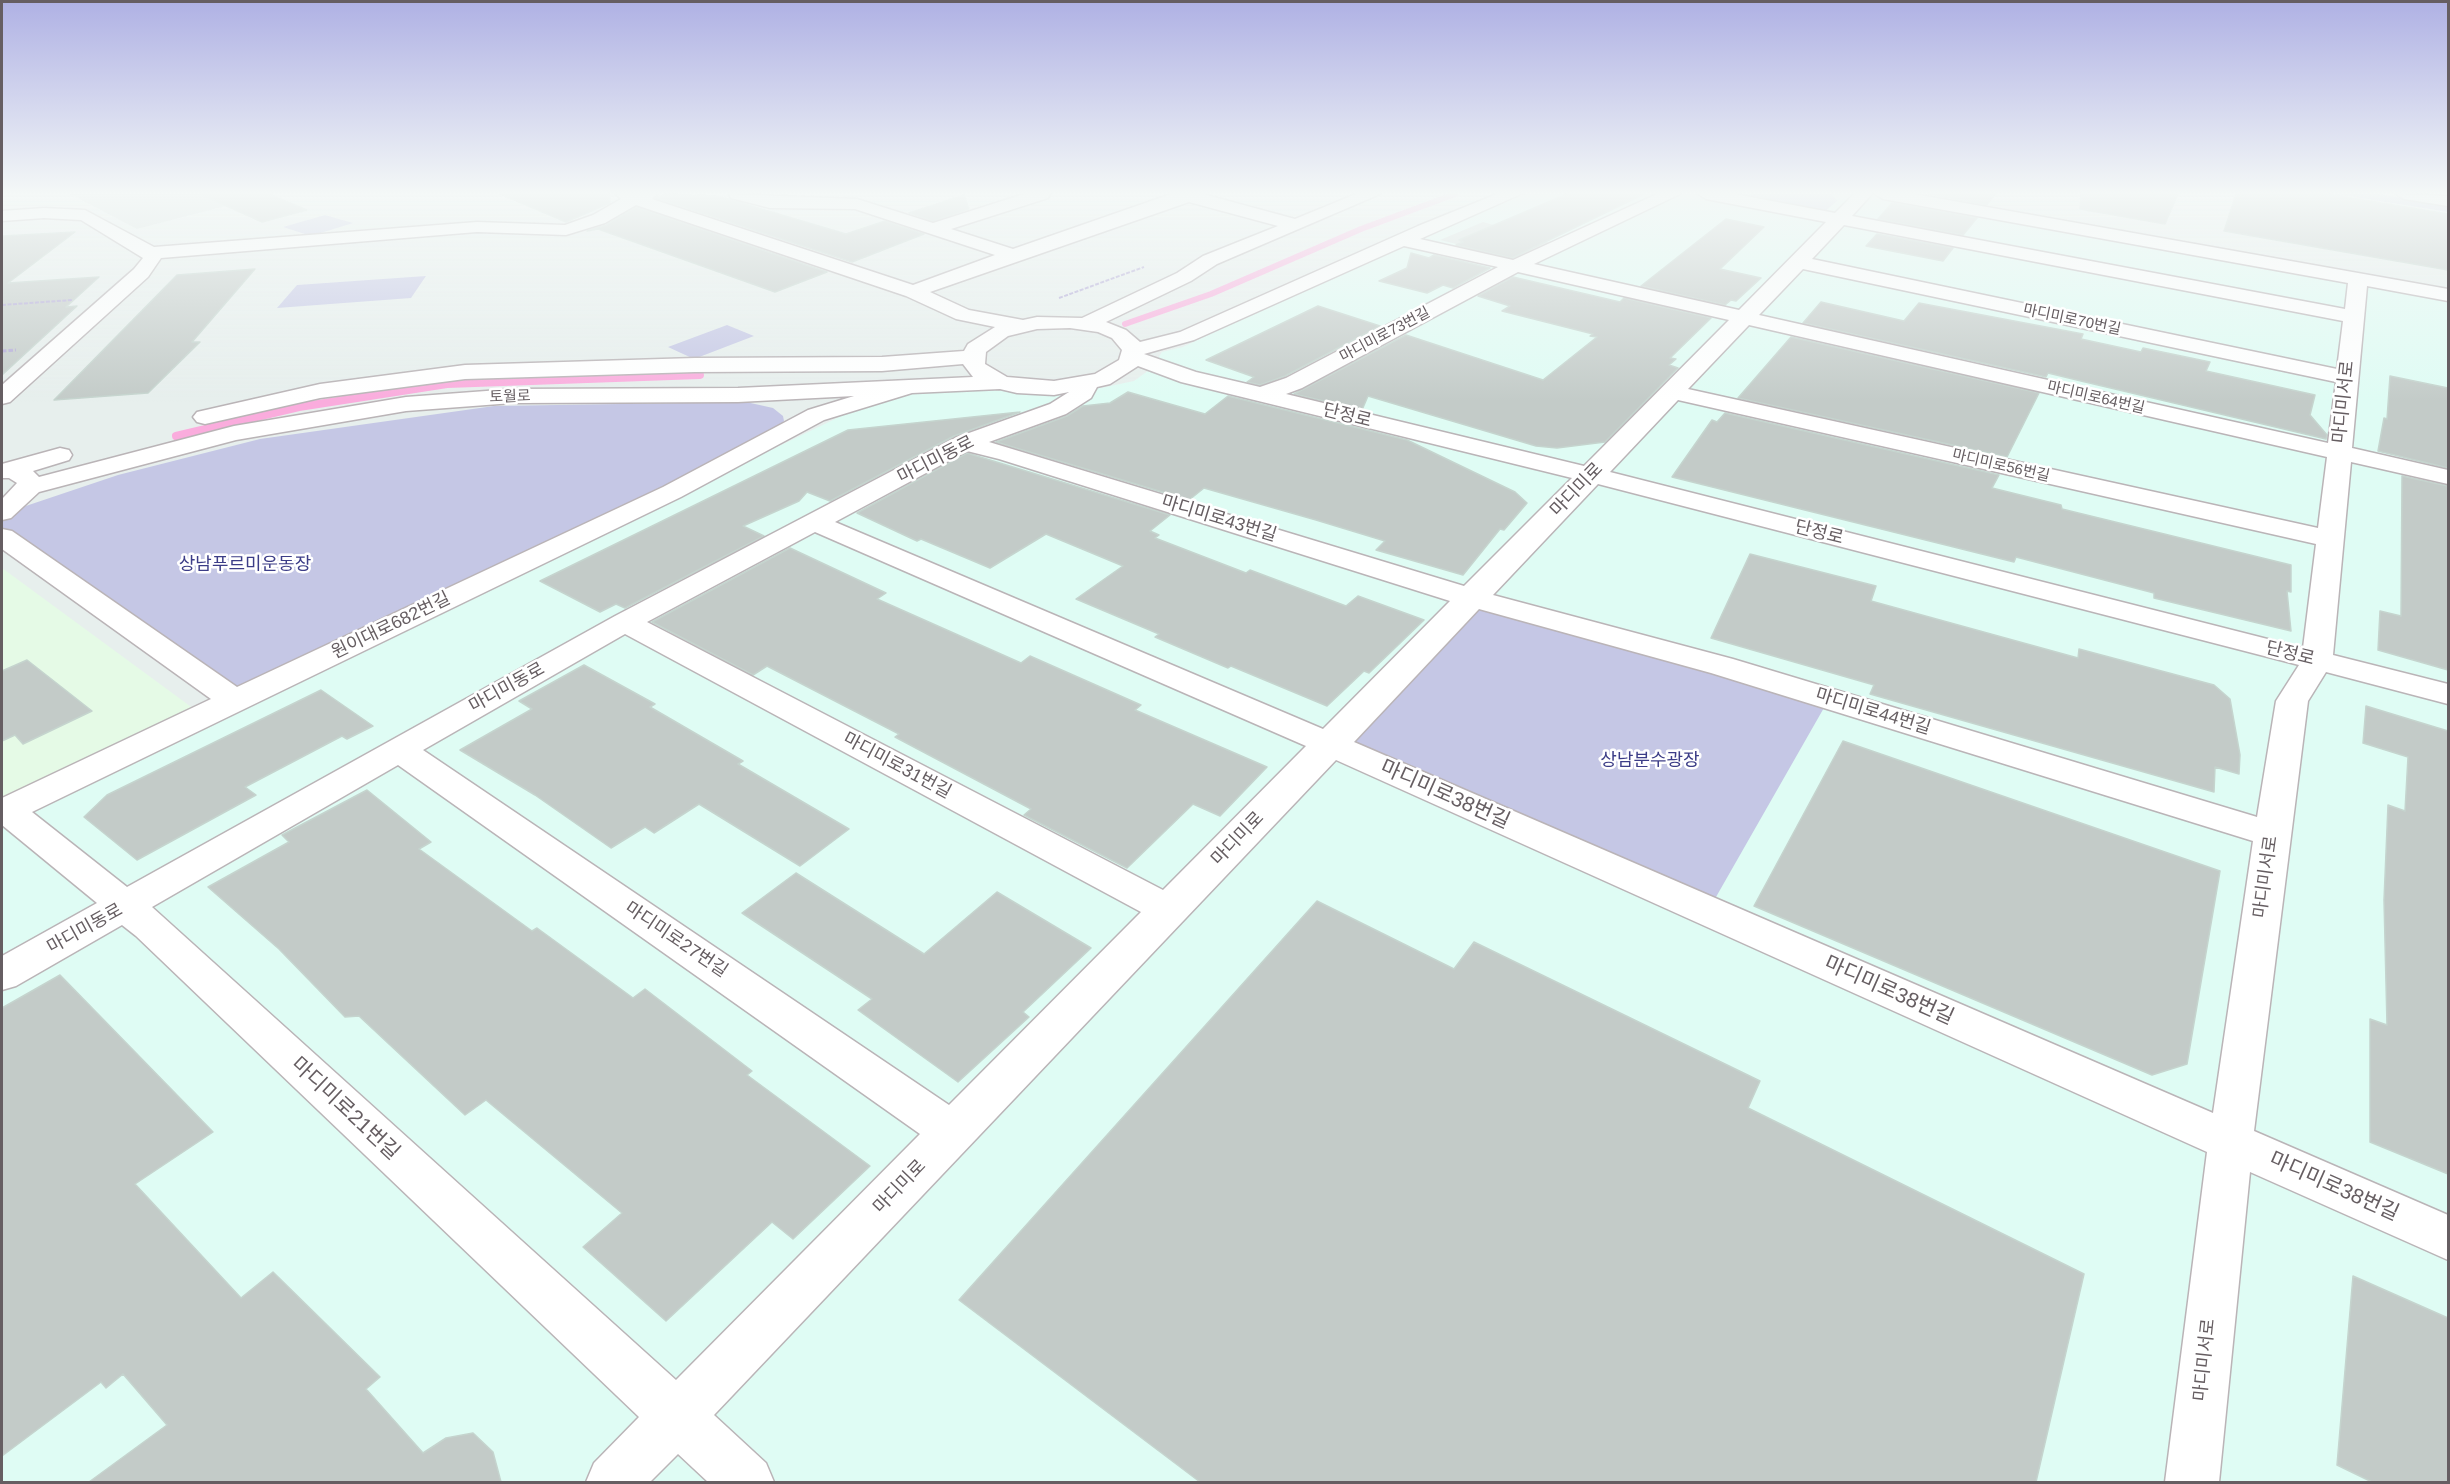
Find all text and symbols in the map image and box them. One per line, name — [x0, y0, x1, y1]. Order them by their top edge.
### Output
street label: 마디미로70번길 — [2021, 301, 2123, 339]
street label: 마디미로73번길 — [1337, 304, 1433, 366]
street label: 마디미서로 — [2329, 360, 2359, 444]
street label: 마디미로64번길 — [2046, 378, 2146, 418]
street label: 토월로 — [489, 387, 531, 407]
street label: 단정로 — [1320, 400, 1374, 432]
street label: 마디미동로 — [894, 432, 978, 488]
street label: 마디미로56번길 — [1951, 446, 2051, 486]
street label: 마디미로 — [1546, 459, 1608, 521]
street label: 마디미로43번길 — [1159, 491, 1279, 547]
street label: 단정로 — [1792, 517, 1846, 549]
park label: 상남푸르미운동장 — [179, 554, 311, 576]
street label: 원이대로682번길 — [328, 588, 454, 664]
street label: 단정로 — [2263, 638, 2317, 670]
street label: 마디미동로 — [466, 658, 548, 718]
street label: 마디미로44번길 — [1813, 684, 1933, 740]
street label: 마디미로31번길 — [839, 728, 955, 804]
park label: 상남분수광장 — [1600, 750, 1700, 772]
street label: 마디미로38번길 — [1376, 755, 1514, 835]
street label: 마디미로 — [1207, 808, 1269, 870]
street label: 마디미서로 — [2250, 834, 2282, 920]
street label: 마디미로27번길 — [620, 898, 732, 982]
street label: 마디미동로 — [44, 899, 126, 959]
street label: 마디미로38번길 — [1820, 951, 1958, 1031]
street label: 마디미로21번길 — [285, 1052, 405, 1166]
street label: 마디미로38번길 — [2265, 1147, 2403, 1227]
street label: 마디미로 — [869, 1156, 931, 1218]
street label: 마디미서로 — [2190, 1318, 2220, 1402]

